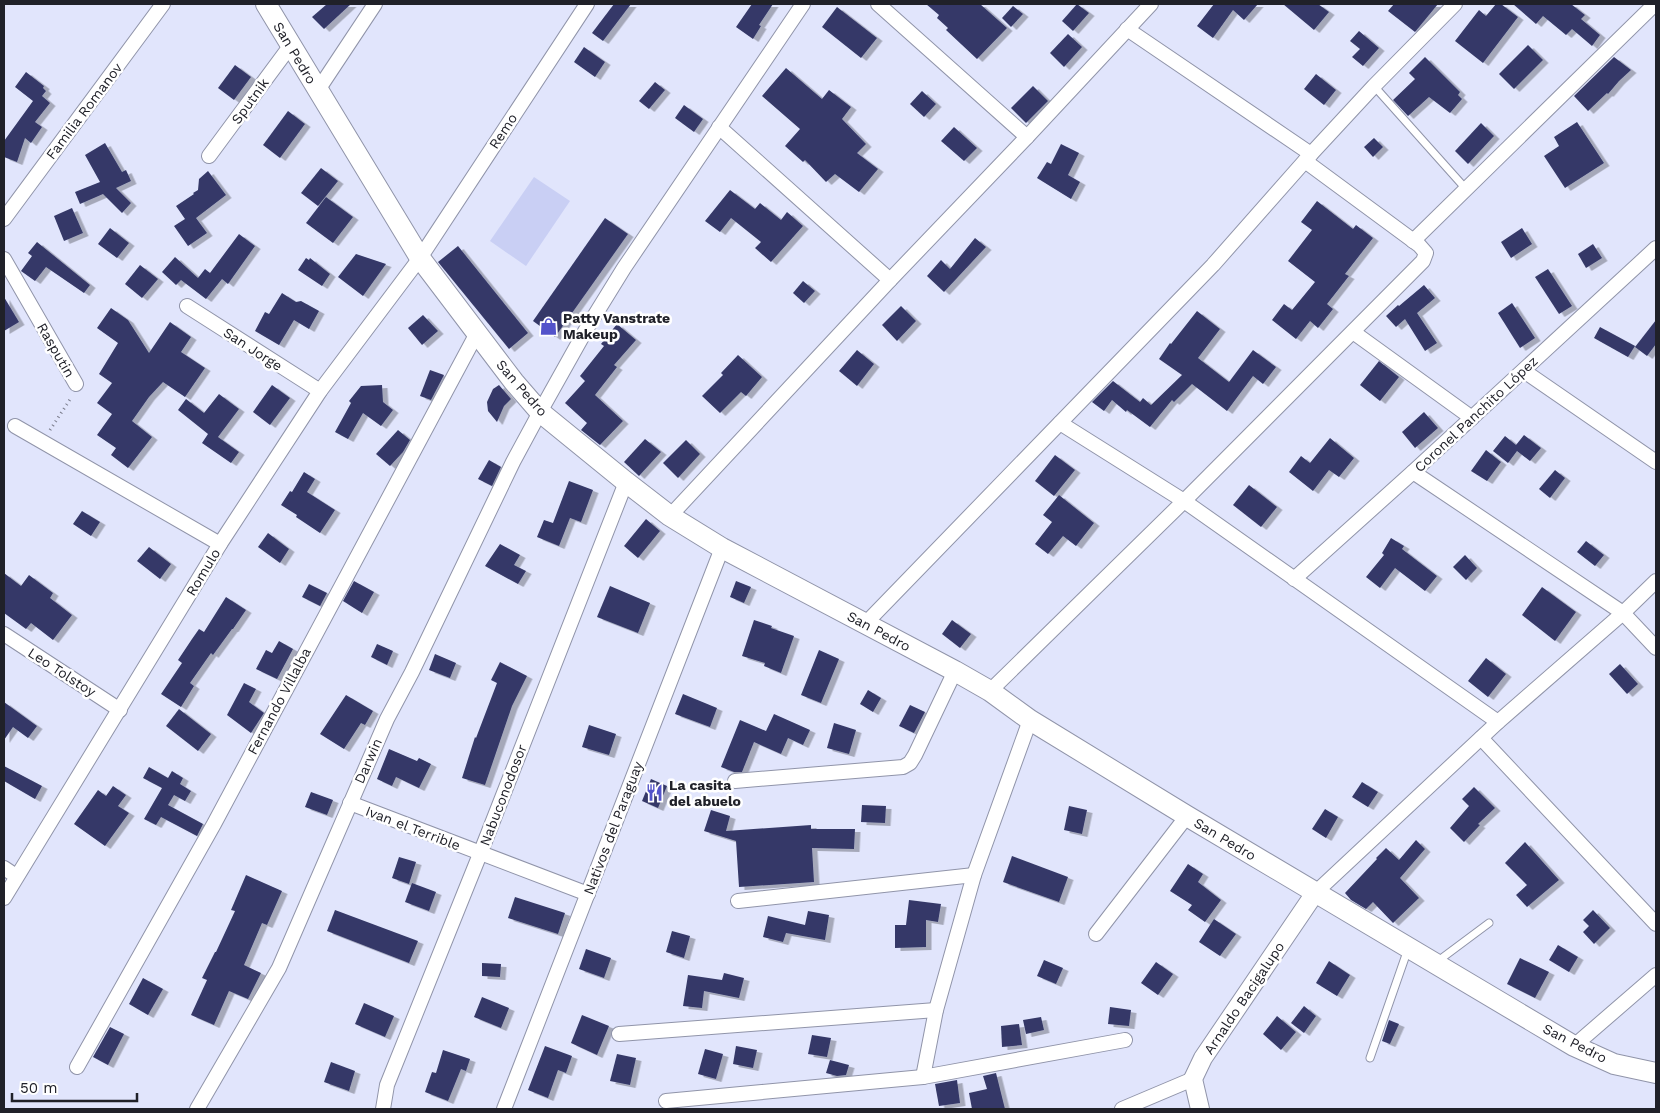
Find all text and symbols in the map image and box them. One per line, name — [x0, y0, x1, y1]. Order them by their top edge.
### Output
street label: San Pedro — [270, 19, 320, 87]
street label: Familia Romanov — [43, 59, 126, 162]
street label: Sputnik — [228, 75, 272, 127]
street label: Remo — [486, 110, 520, 152]
place label: Patty Vanstrate Makeup — [563, 310, 670, 342]
shop icon: Patty Vanstrate Makeup — [539, 316, 559, 336]
street label: Rasputin — [34, 320, 78, 380]
street label: San Jorge — [221, 324, 285, 374]
street label: Coronel Panchito López — [1411, 353, 1541, 475]
street label: San Pedro — [493, 357, 551, 419]
street label: Romulo — [183, 546, 223, 598]
street label: San Pedro — [845, 608, 913, 654]
street label: Leo Tolstoy — [25, 644, 99, 700]
street label: Fernando Villalba — [244, 645, 314, 757]
street label: Darwin — [351, 736, 385, 786]
street label: Nabuconodosor — [476, 742, 530, 848]
street label: Nativos del Paraguay — [580, 758, 646, 897]
place label: La casita del abuelo — [669, 777, 741, 809]
restaurant icon: La casita del abuelo — [645, 783, 665, 803]
street label: Ivan el Terrible — [363, 803, 463, 853]
street label: San Pedro — [1191, 814, 1259, 864]
street label: Arnaldo Bacigalupo — [1200, 939, 1288, 1057]
street label: San Pedro — [1540, 1020, 1610, 1066]
scale bar — [12, 1070, 138, 1102]
text: 50 m — [20, 1079, 57, 1097]

